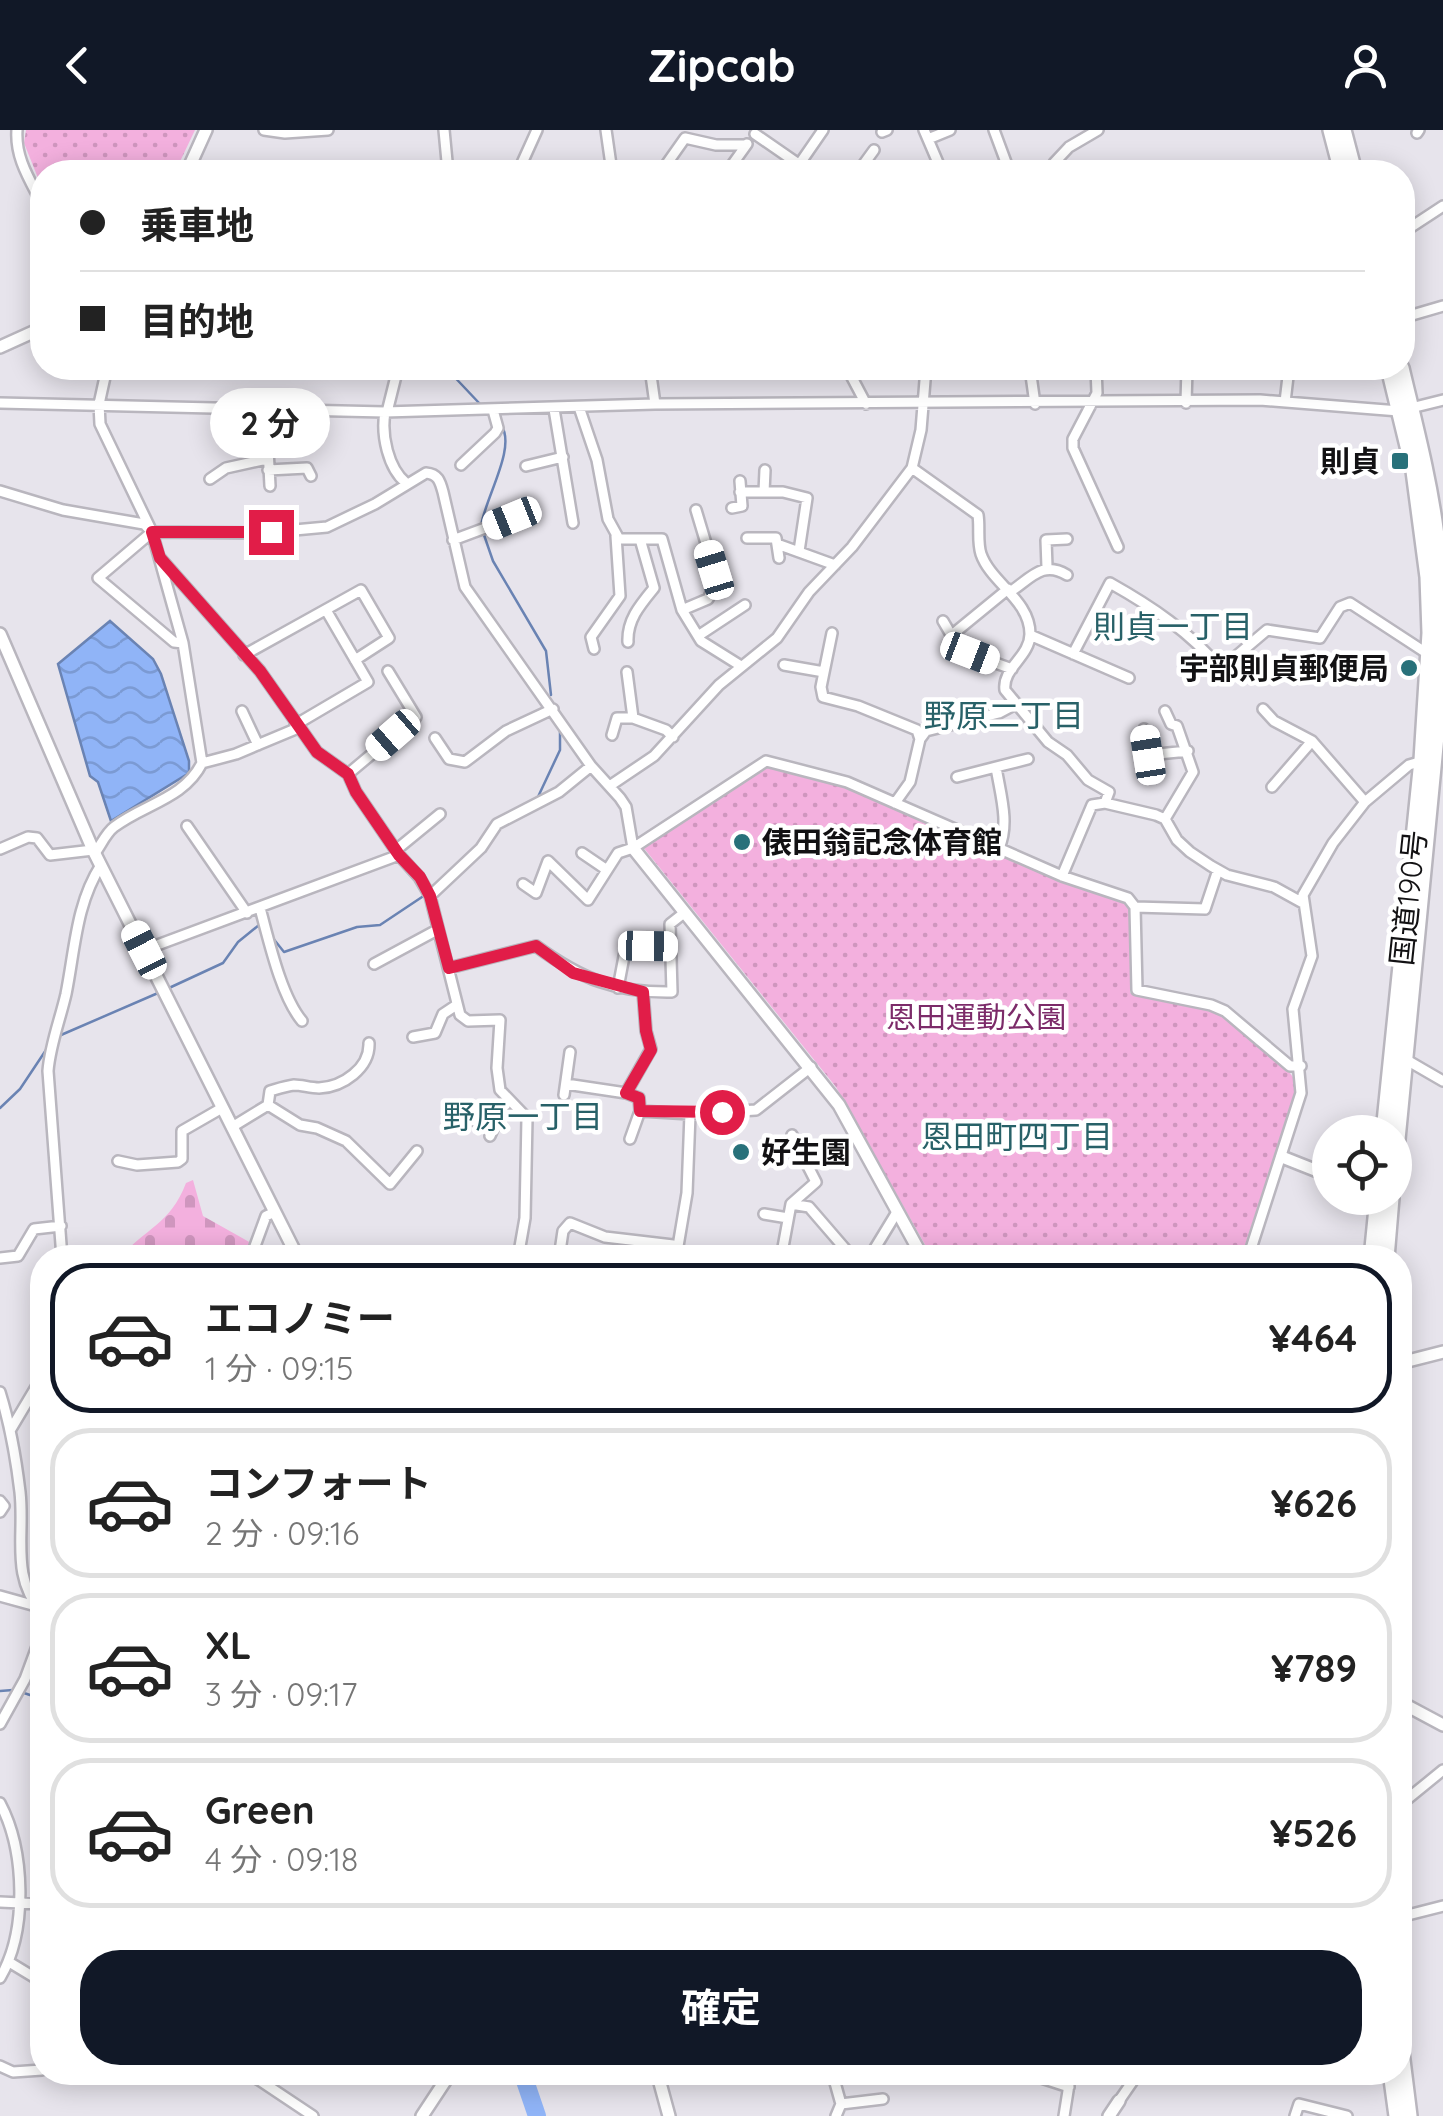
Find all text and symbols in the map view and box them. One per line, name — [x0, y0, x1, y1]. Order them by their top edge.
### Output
text: Zipcab — [648, 37, 795, 93]
icon: back — [50, 38, 105, 93]
icon: person — [1338, 38, 1393, 93]
text: 乗車地 — [140, 201, 254, 249]
text: 目的地 — [140, 297, 254, 345]
callout: 2 分 — [211, 387, 331, 457]
text: 2 分 — [240, 403, 300, 443]
place label: 則貞 — [1320, 442, 1380, 480]
marker: 則貞 — [1389, 450, 1411, 472]
car — [479, 493, 545, 543]
route end — [249, 510, 294, 555]
car — [691, 537, 737, 603]
district label: 則貞一丁目 — [1093, 606, 1253, 646]
car — [937, 628, 1003, 678]
place label: 宇部則貞郵便局 — [1179, 649, 1389, 687]
marker: 宇部則貞郵便局 — [1398, 657, 1420, 679]
district label: 野原二丁目 — [924, 695, 1084, 735]
car — [361, 704, 425, 766]
car — [1128, 723, 1168, 787]
place label: 俵田翁記念体育館 — [762, 823, 1002, 861]
street label: 国道190号 — [1382, 829, 1434, 967]
marker: 俵田翁記念体育館 — [731, 831, 753, 853]
car — [117, 916, 171, 984]
car — [618, 930, 678, 962]
park label: 恩田運動公園 — [886, 998, 1066, 1036]
route start — [700, 1090, 745, 1135]
district label: 野原一丁目 — [443, 1096, 603, 1136]
map controls — [1312, 1115, 1412, 1215]
button: locate — [1312, 1115, 1412, 1215]
district label: 恩田町四丁目 — [921, 1116, 1113, 1156]
place label: 好生園 — [761, 1133, 851, 1171]
marker: 好生園 — [730, 1141, 752, 1163]
icon: car — [85, 1293, 175, 1383]
text: エコノミー — [205, 1294, 395, 1342]
text: ¥464 — [1269, 1314, 1357, 1362]
text: 1 分 · 09:15 — [205, 1348, 353, 1388]
icon: car — [85, 1458, 175, 1548]
text: コンフォート — [205, 1459, 432, 1507]
text: ¥626 — [1271, 1479, 1357, 1527]
text: 2 分 · 09:16 — [205, 1513, 359, 1553]
text: XL — [205, 1621, 251, 1669]
icon: car — [85, 1623, 175, 1713]
text: ¥789 — [1271, 1644, 1357, 1692]
text: 3 分 · 09:17 — [205, 1674, 357, 1714]
text: Green — [205, 1786, 315, 1834]
icon: car — [85, 1788, 175, 1878]
text: ¥526 — [1270, 1809, 1357, 1857]
text: 4 分 · 09:18 — [205, 1839, 358, 1879]
button: 確定 — [80, 1950, 1362, 2065]

